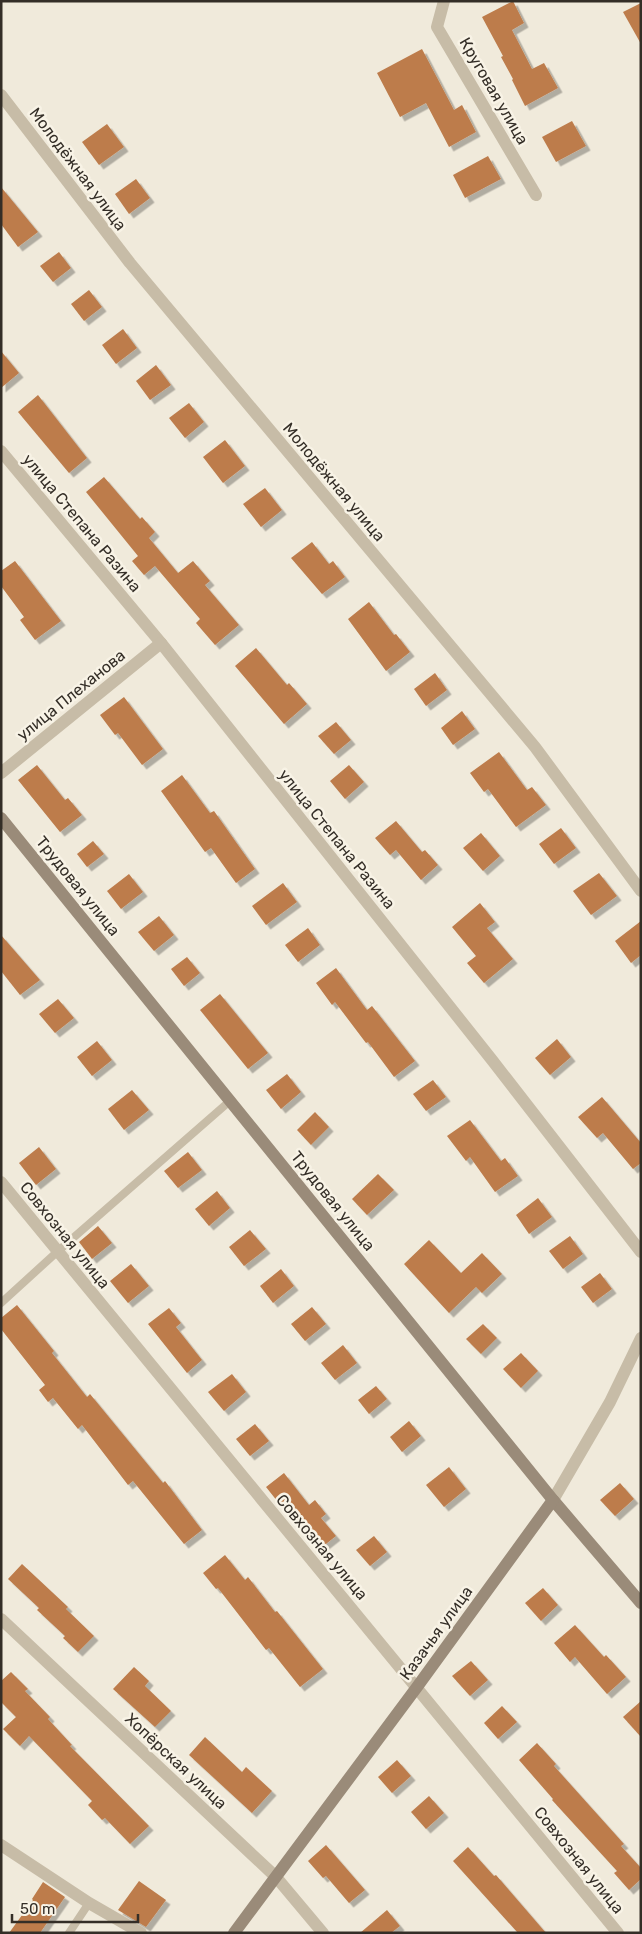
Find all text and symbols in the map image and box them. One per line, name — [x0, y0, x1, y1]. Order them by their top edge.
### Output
street label: Круговая улица — [456, 34, 532, 148]
street label: Молодёжная улица — [26, 104, 130, 234]
street label: Молодёжная улица — [279, 419, 389, 545]
street label: улица Степана Разина — [19, 450, 145, 596]
street label: улица Плеханова — [13, 646, 129, 744]
street label: улица Степана Разина — [275, 765, 399, 913]
street label: Трудовая улица — [32, 832, 124, 940]
street label: Трудовая улица — [287, 1147, 379, 1255]
street label: Совхозная улица — [16, 1178, 114, 1292]
street label: Совхозная улица — [272, 1490, 372, 1604]
street label: Казачья улица — [396, 1582, 476, 1684]
street label: Хопёрская улица — [121, 1709, 231, 1813]
street label: Совхозная улица — [530, 1803, 628, 1917]
scale bar — [12, 1892, 139, 1924]
text: 50 m — [20, 1900, 55, 1918]

